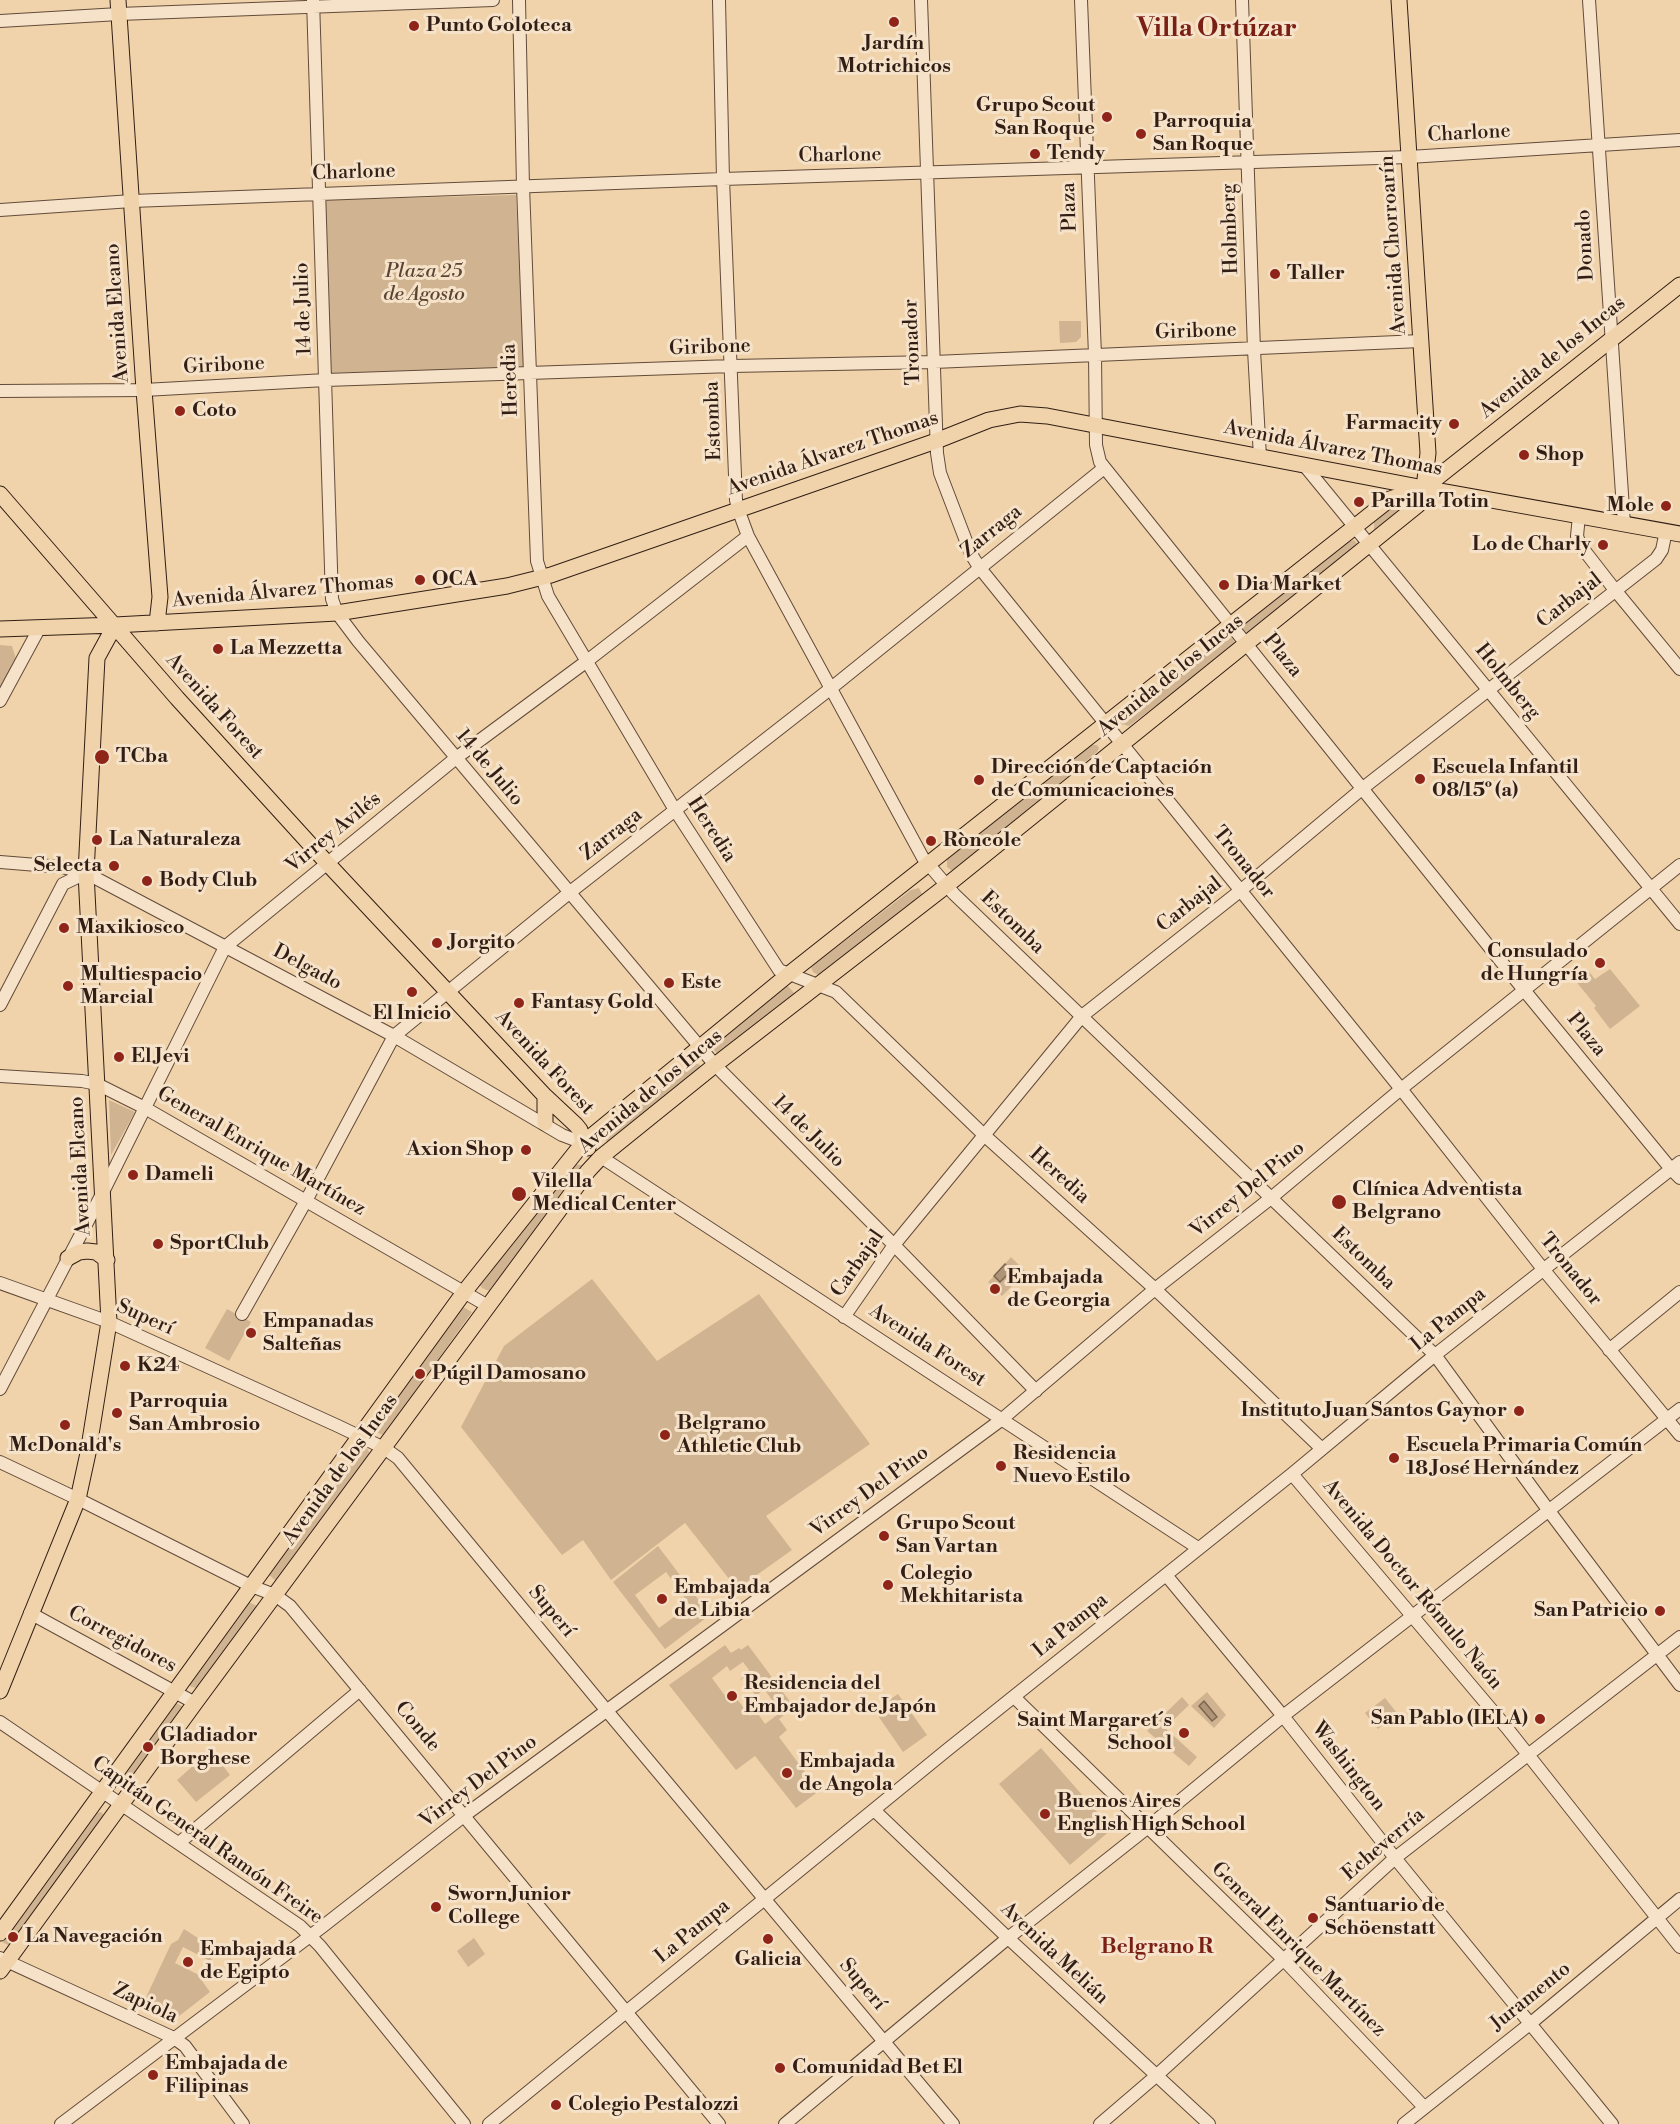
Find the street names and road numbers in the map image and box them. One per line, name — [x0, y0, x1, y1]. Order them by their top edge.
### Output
street label: Charlone — [1427, 120, 1511, 148]
street label: Charlone — [798, 143, 882, 169]
street label: Avenida Chorroarín — [1376, 154, 1412, 336]
street label: Charlone — [312, 160, 396, 186]
street label: Plaza — [1057, 182, 1083, 232]
street label: Holmberg — [1217, 183, 1245, 275]
street label: Donado — [1572, 209, 1600, 281]
street label: Avenida Elcano — [101, 242, 135, 384]
street label: 14 de Julio — [290, 262, 318, 356]
street label: Avenida de los Incas — [1475, 292, 1631, 424]
street label: Tronador — [900, 299, 926, 385]
street label: Giribone — [1155, 319, 1237, 345]
street label: Giribone — [669, 335, 751, 361]
street label: Heredia — [498, 343, 524, 417]
street label: Giribone — [183, 352, 265, 380]
street label: Estomba — [701, 381, 727, 461]
street label: Avenida Álvarez Thomas — [724, 407, 942, 501]
street label: Avenida Álvarez Thomas — [1222, 416, 1444, 482]
street label: Zarraga — [957, 500, 1027, 564]
street label: Carbajal — [1533, 568, 1607, 634]
street label: Avenida Álvarez Thomas — [171, 570, 395, 614]
street label: Avenida de los Incas — [1093, 610, 1249, 742]
street label: Plaza — [1257, 629, 1307, 683]
street label: Holmberg — [1469, 639, 1545, 725]
street label: Avenida Forest — [160, 649, 268, 765]
street label: 14 de Julio — [450, 725, 528, 811]
street label: Virrey Avilés — [282, 787, 386, 879]
street label: Heredia — [681, 793, 741, 867]
street label: Zarraga — [577, 804, 647, 866]
street label: Tronador — [1207, 822, 1279, 904]
street label: Carbajal — [1153, 872, 1227, 938]
street label: Estomba — [975, 887, 1049, 959]
street label: Delgado — [268, 940, 346, 996]
street label: Avenida Forest — [489, 1006, 599, 1120]
street label: Plaza — [1561, 1008, 1611, 1062]
street label: Avenida de los Incas — [574, 1025, 728, 1159]
street label: General Enrique Martínez — [152, 1082, 370, 1222]
street label: 14 de Julio — [767, 1091, 849, 1173]
street label: Avenida Elcano — [65, 1096, 97, 1236]
street label: Virrey Del Pino — [1186, 1137, 1310, 1243]
street label: Heredia — [1024, 1143, 1094, 1209]
street label: Estomba — [1326, 1223, 1400, 1295]
street label: Carbajal — [826, 1226, 890, 1302]
street label: Tronador — [1534, 1229, 1606, 1311]
street label: La Pampa — [1407, 1283, 1491, 1357]
street label: Superí — [113, 1295, 177, 1341]
street label: Avenida Forest — [864, 1299, 990, 1393]
street label: Avenida de los Incas — [278, 1390, 404, 1550]
street label: Virrey Del Pino — [806, 1441, 934, 1543]
street label: Avenida Doctor Rómulo Naón — [1317, 1475, 1507, 1695]
street label: Superí — [522, 1581, 580, 1643]
street label: La Pampa — [1029, 1589, 1113, 1663]
street label: Corregidores — [64, 1601, 180, 1679]
street label: Conde — [389, 1697, 445, 1757]
street label: Washington — [1306, 1718, 1390, 1816]
street label: Virrey Del Pino — [416, 1730, 542, 1834]
street label: Capitán General Ramón Freire — [87, 1752, 327, 1930]
street label: Echeverría — [1338, 1804, 1430, 1886]
street label: General Enrique Martínez — [1206, 1858, 1390, 2042]
street label: La Pampa — [651, 1895, 735, 1969]
street label: Avenida Melián — [995, 1898, 1113, 2010]
street label: Superí — [833, 1954, 891, 2016]
street label: Juramento — [1486, 1957, 1576, 2037]
street label: Zapiola — [109, 1979, 181, 2029]

